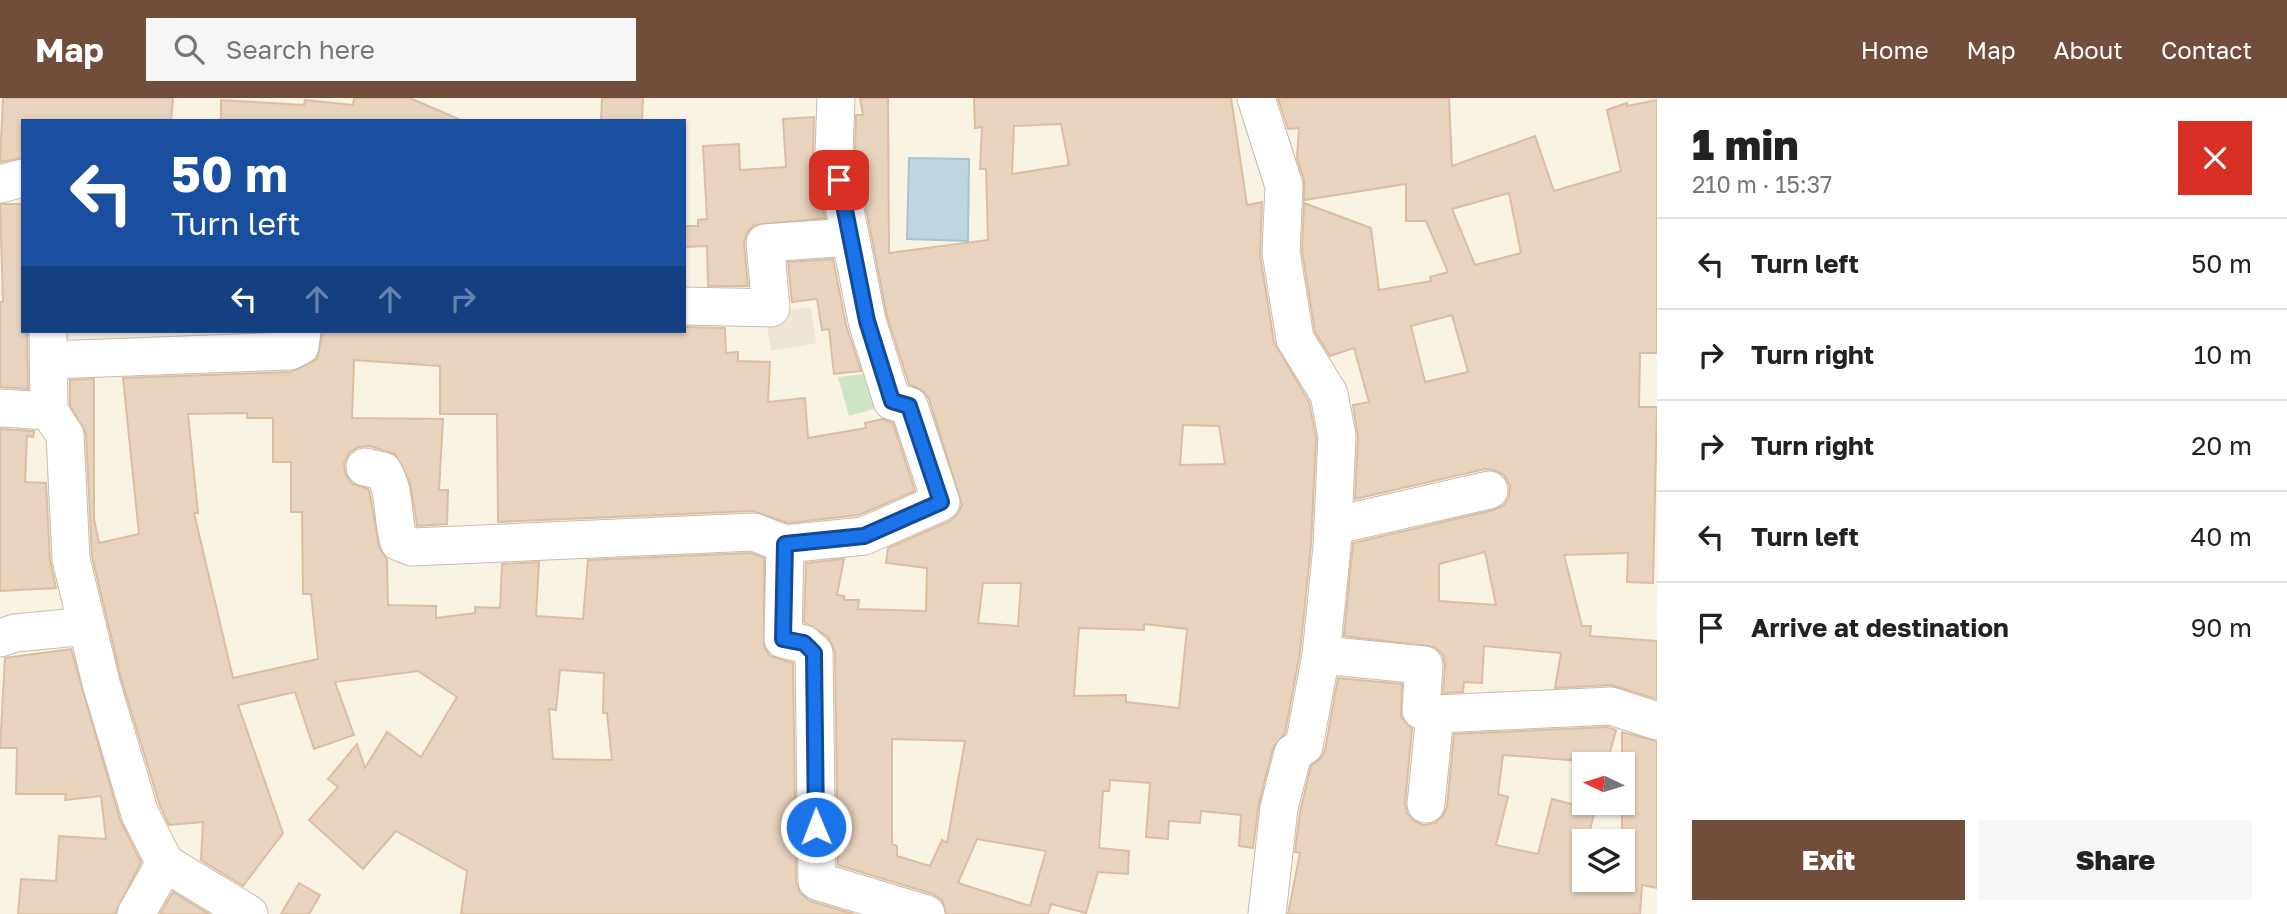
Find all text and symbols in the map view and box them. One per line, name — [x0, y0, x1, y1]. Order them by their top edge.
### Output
search box — [146, 18, 636, 81]
text: Map — [35, 30, 104, 69]
icon: search — [170, 30, 208, 68]
text: Search here — [226, 34, 375, 65]
text: Home — [1861, 35, 1929, 64]
text: Map — [1967, 35, 2016, 64]
text: About — [2054, 35, 2123, 64]
text: Contact — [2161, 35, 2252, 64]
text: 1 min — [1692, 119, 1799, 169]
button: close — [2178, 121, 2252, 195]
text: 50 m — [171, 144, 288, 203]
icon: left — [56, 147, 147, 238]
pin — [809, 150, 869, 210]
icon: arrive — [820, 161, 858, 199]
text: 210 m · 15:37 — [1692, 170, 1832, 198]
text: Turn left — [171, 204, 300, 242]
icon: left — [1692, 245, 1730, 283]
text: Turn left — [1751, 248, 1859, 279]
text: 50 m — [2191, 248, 2252, 279]
icon: left — [225, 280, 263, 318]
icon: ahead — [298, 280, 336, 318]
icon: ahead — [371, 280, 409, 318]
icon: right — [444, 280, 482, 318]
icon: right — [1692, 336, 1730, 374]
text: Turn right — [1751, 339, 1874, 370]
text: 10 m — [2194, 339, 2252, 370]
icon: right — [1692, 427, 1730, 465]
text: Turn right — [1751, 430, 1874, 461]
text: 20 m — [2191, 430, 2252, 461]
icon: left — [1692, 518, 1730, 556]
text: Turn left — [1751, 521, 1859, 552]
text: 40 m — [2191, 521, 2252, 552]
icon: arrive — [1692, 609, 1730, 647]
text: Arrive at destination — [1751, 612, 2009, 643]
text: 90 m — [2191, 612, 2252, 643]
north arrow — [1572, 752, 1634, 816]
map controls — [1572, 752, 1635, 892]
position arrow — [779, 790, 853, 864]
button: Exit — [1692, 820, 1965, 900]
button: Share — [1979, 820, 2252, 900]
button: layers — [1572, 829, 1635, 892]

